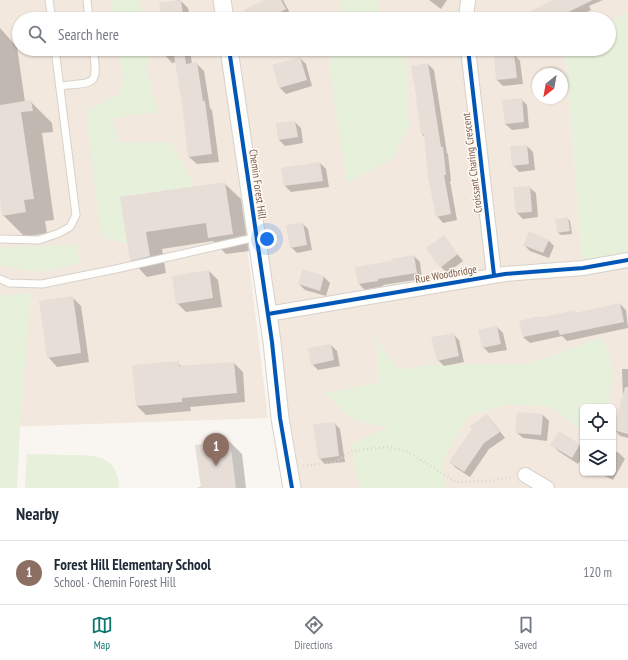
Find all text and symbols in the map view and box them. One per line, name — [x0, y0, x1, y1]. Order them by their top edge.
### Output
search box — [12, 12, 616, 56]
icon: search — [26, 23, 48, 45]
text: Search here — [58, 25, 119, 44]
north arrow — [532, 68, 568, 104]
street label: Croissant Charing Crescent — [459, 112, 485, 214]
street label: Chemin Forest Hill — [246, 148, 270, 220]
your location — [257, 229, 277, 249]
street label: Rue Woodbridge — [414, 262, 478, 286]
map controls — [580, 404, 616, 476]
button: locate — [580, 404, 616, 440]
pin: 1 — [203, 433, 229, 466]
button: layers — [580, 440, 616, 476]
text: Nearby — [16, 503, 59, 525]
text: Forest Hill Elementary School — [54, 555, 211, 574]
text: 1 — [26, 564, 32, 581]
text: 120 m — [583, 564, 612, 581]
text: School · Chemin Forest Hill — [54, 574, 176, 591]
tab: Map — [91, 614, 113, 652]
tab: Directions — [295, 614, 333, 652]
tab: Saved — [514, 614, 537, 652]

